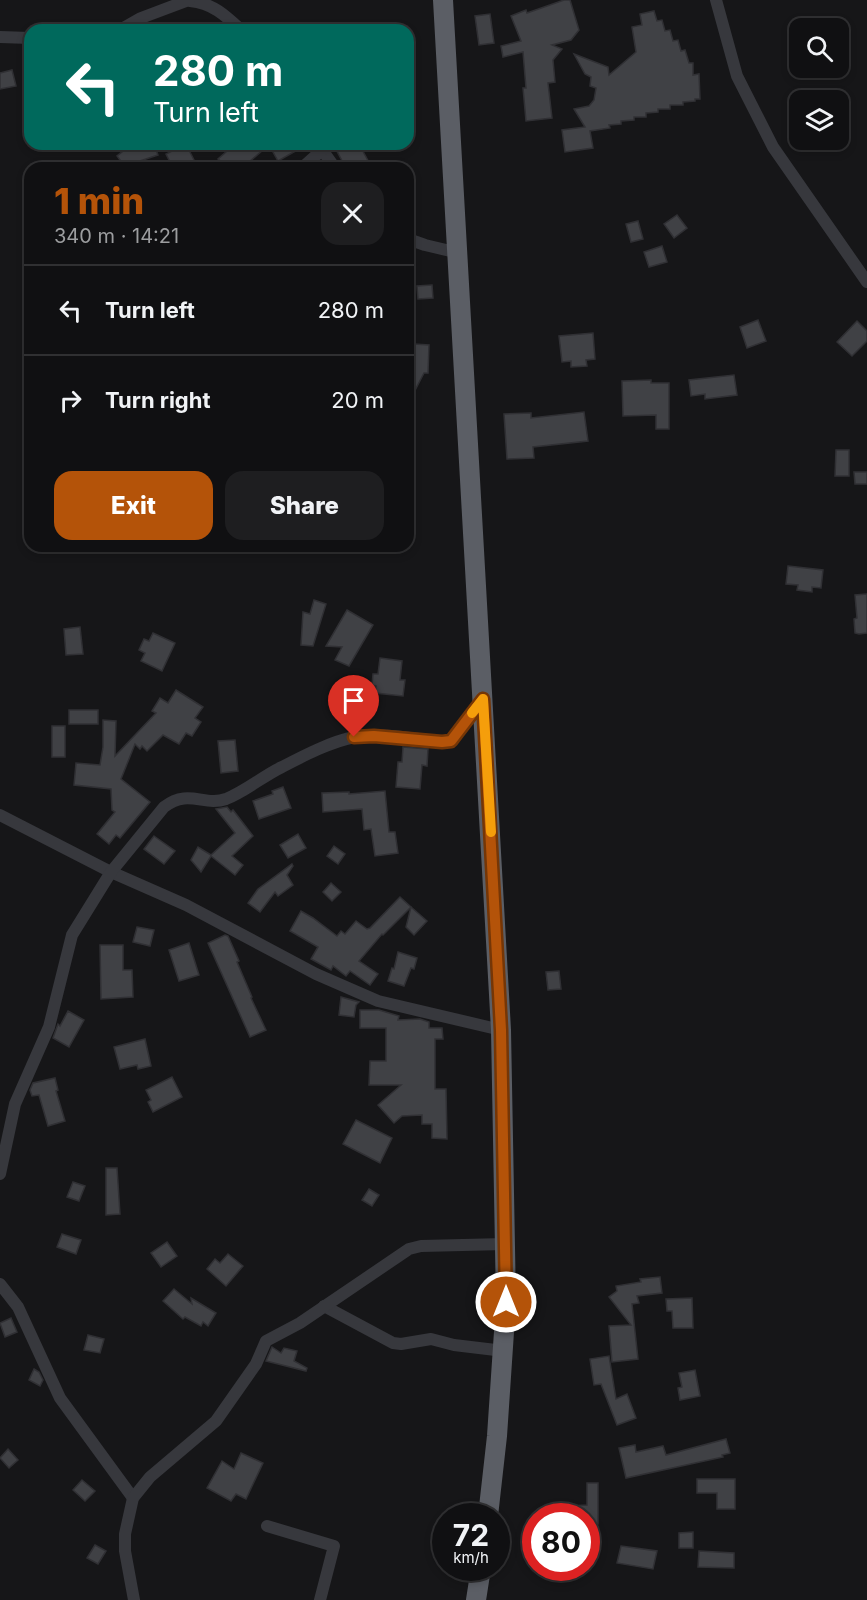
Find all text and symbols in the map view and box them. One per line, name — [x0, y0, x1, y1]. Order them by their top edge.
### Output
map controls — [789, 18, 849, 150]
button: search — [789, 18, 849, 78]
text: 280 m — [153, 45, 283, 96]
icon: left — [54, 48, 132, 126]
button: layers — [789, 90, 849, 150]
text: Turn left — [153, 96, 259, 129]
text: 1 min — [54, 179, 144, 223]
button: close — [321, 182, 384, 245]
text: 340 m · 14:21 — [54, 224, 179, 248]
icon: left — [54, 294, 87, 327]
text: Turn left — [105, 297, 195, 323]
text: 280 m — [318, 297, 384, 323]
icon: right — [54, 384, 87, 417]
text: Turn right — [105, 387, 211, 413]
text: 20 m — [331, 387, 384, 413]
button: Exit — [54, 471, 213, 540]
button: Share — [225, 471, 384, 540]
pin — [328, 675, 379, 737]
icon: arrive — [337, 684, 370, 717]
position arrow — [474, 1270, 538, 1334]
speed limit sign: 80 — [522, 1503, 600, 1581]
text: 72 — [453, 1517, 489, 1553]
text: km/h — [453, 1548, 489, 1567]

